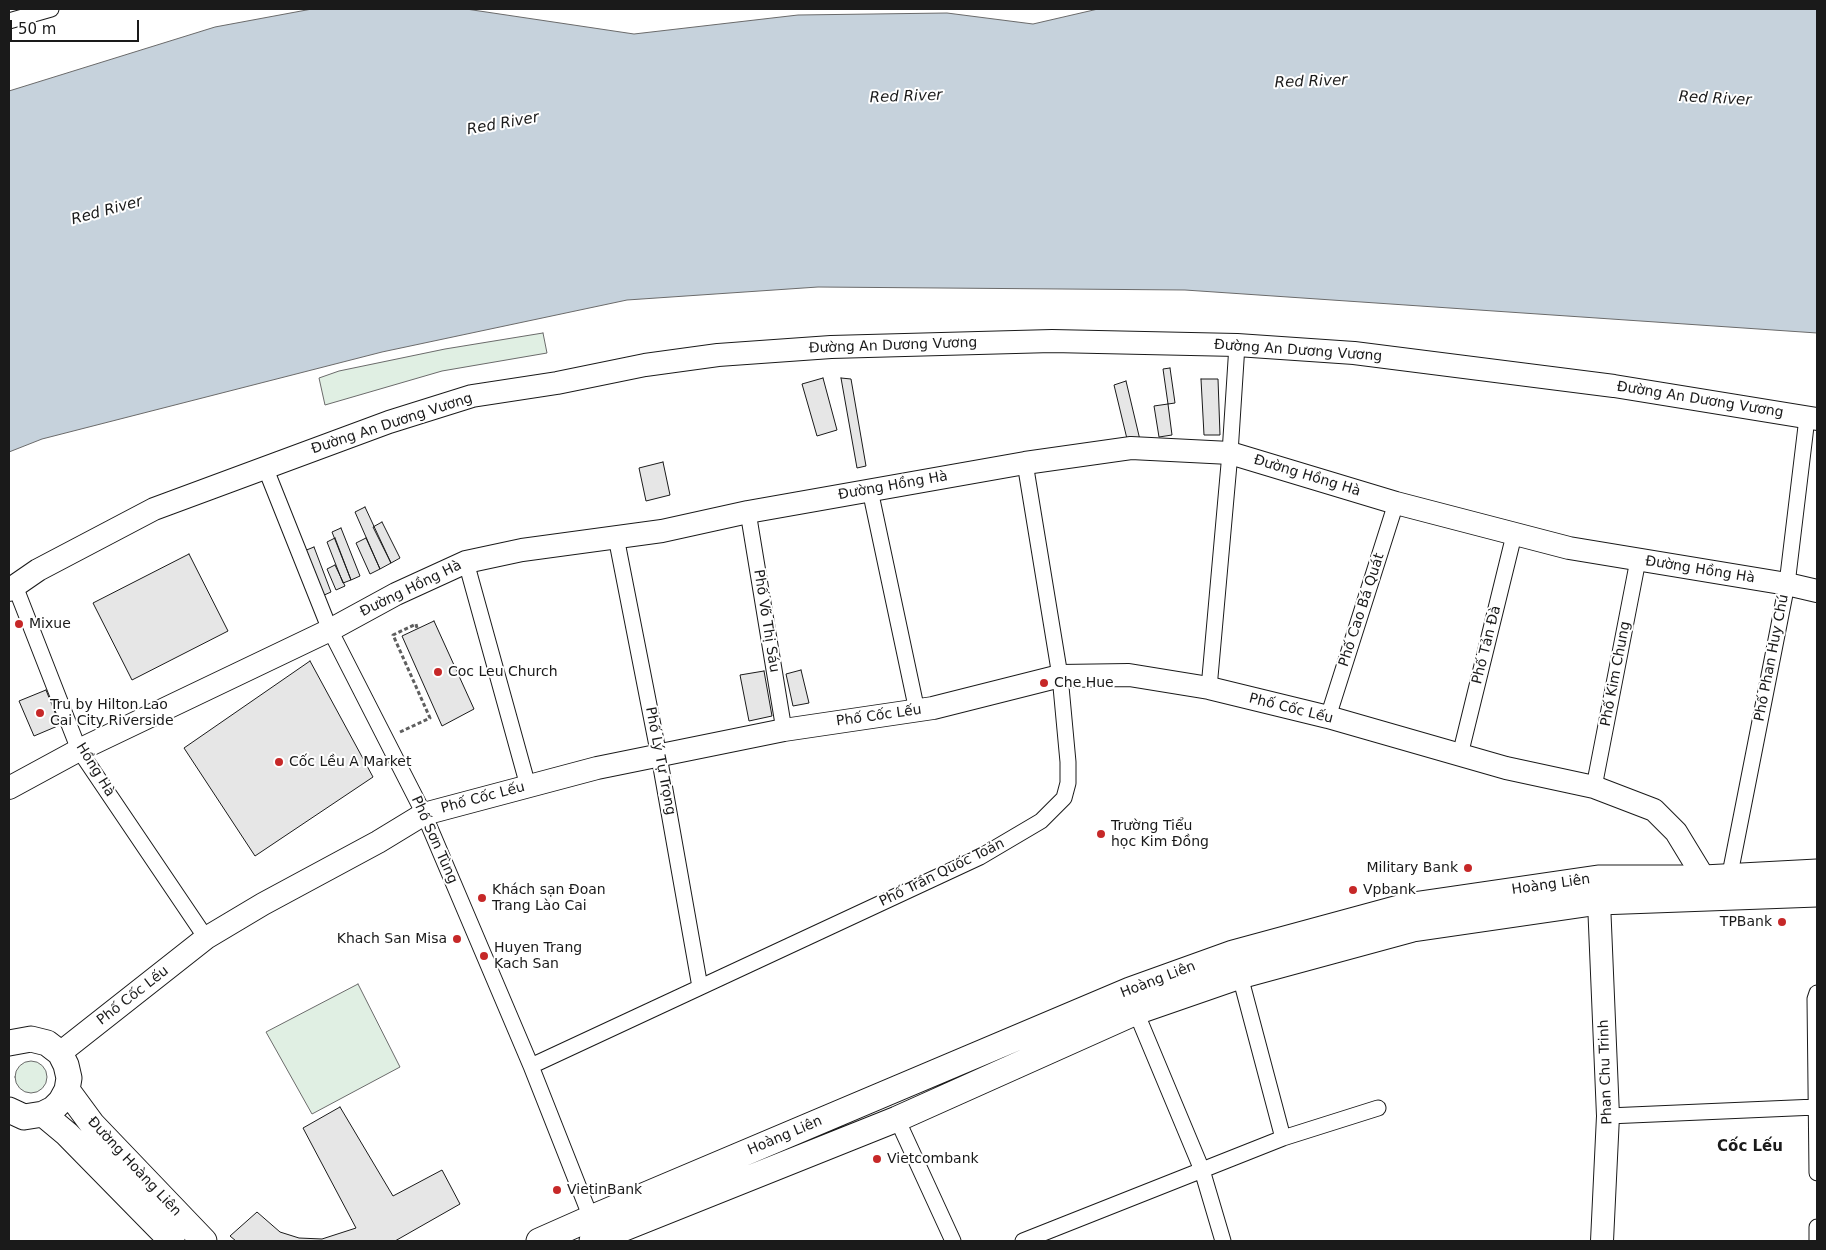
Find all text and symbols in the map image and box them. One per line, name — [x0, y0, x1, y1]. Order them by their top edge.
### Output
scale bar — [12, 10, 141, 42]
text: 50 m — [18, 20, 56, 38]
water label: Red River — [1274, 72, 1348, 92]
water label: Red River — [869, 87, 943, 107]
water label: Red River — [1678, 88, 1752, 110]
water label: Red River — [466, 109, 540, 139]
water label: Red River — [70, 193, 144, 229]
street label: Đường An Dương Vương — [808, 335, 978, 357]
street label: Đường An Dương Vương — [1213, 337, 1383, 365]
street label: Đường An Dương Vương — [1615, 379, 1785, 421]
street label: Đường An Dương Vương — [309, 390, 475, 458]
street label: Đường Hồng Hà — [1252, 452, 1362, 500]
street label: Đường Hồng Hà — [837, 468, 949, 504]
street label: Phố Cao Bá Quát — [1336, 551, 1388, 669]
street label: Đường Hồng Hà — [1644, 553, 1756, 587]
street label: Đường Hồng Hà — [357, 557, 465, 621]
street label: Phố Võ Thị Sáu — [750, 568, 782, 674]
street label: Phố Phan Huy Chú — [1751, 593, 1793, 723]
street label: Phố Tản Đà — [1469, 604, 1505, 686]
place label: Mixue — [29, 616, 71, 632]
marker: Mixue — [13, 618, 25, 630]
street label: Phố Kim Chung — [1598, 620, 1634, 728]
place label: Coc Leu Church — [448, 664, 558, 680]
marker: Coc Leu Church — [432, 666, 444, 678]
place label: Che Hue — [1054, 675, 1114, 691]
marker: Che Hue — [1038, 677, 1050, 689]
street label: Phố Cốc Lếu — [1247, 690, 1335, 728]
place label: Tru by Hilton Lao Cai City Riverside — [50, 697, 174, 730]
street label: Phố Cốc Lếu — [835, 702, 923, 730]
street label: Phố Lý Tự Trọng — [641, 705, 679, 817]
marker: Tru by Hilton Lao Cai City Riverside — [34, 707, 46, 719]
street label: Hồng Hà — [72, 740, 118, 800]
place label: Cốc Lều A Market — [289, 754, 411, 770]
marker: Cốc Lều A Market — [273, 756, 285, 768]
street label: Phố Cốc Lếu — [439, 779, 527, 817]
street label: Phố Sơn Tùng — [407, 793, 461, 887]
place label: Trường Tiểu học Kim Đồng — [1111, 818, 1209, 850]
marker: Trường Tiểu học Kim Đồng — [1095, 828, 1107, 840]
street label: Phố Trần Quốc Toản — [877, 835, 1007, 911]
place label: Military Bank — [1367, 860, 1458, 876]
marker: Military Bank — [1462, 862, 1474, 874]
street label: Hoàng Liên — [1511, 871, 1591, 899]
place label: Khách sạn Đoan Trang Lào Cai — [492, 882, 606, 914]
place label: Vpbank — [1363, 882, 1416, 898]
marker: Vpbank — [1347, 884, 1359, 896]
marker: Khách sạn Đoan Trang Lào Cai — [476, 892, 488, 904]
place label: TPBank — [1720, 914, 1772, 930]
marker: TPBank — [1776, 916, 1788, 928]
place label: Khach San Misa — [337, 931, 447, 947]
marker: Khach San Misa — [451, 933, 463, 945]
place label: Huyen Trang Kach San — [494, 940, 582, 972]
marker: Huyen Trang Kach San — [478, 950, 490, 962]
street label: Hoàng Liên — [1118, 958, 1198, 1002]
street label: Phố Cốc Lếu — [94, 963, 172, 1029]
street label: Phan Chu Trinh — [1596, 1019, 1616, 1125]
street label: Hoàng Liên — [745, 1113, 825, 1159]
street label: Đường Hoàng Liên — [84, 1114, 184, 1220]
district label: Cốc Lếu — [1717, 1138, 1783, 1156]
place label: Vietcombank — [887, 1151, 979, 1167]
marker: Vietcombank — [871, 1153, 883, 1165]
place label: VietinBank — [567, 1182, 642, 1198]
marker: VietinBank — [551, 1184, 563, 1196]

